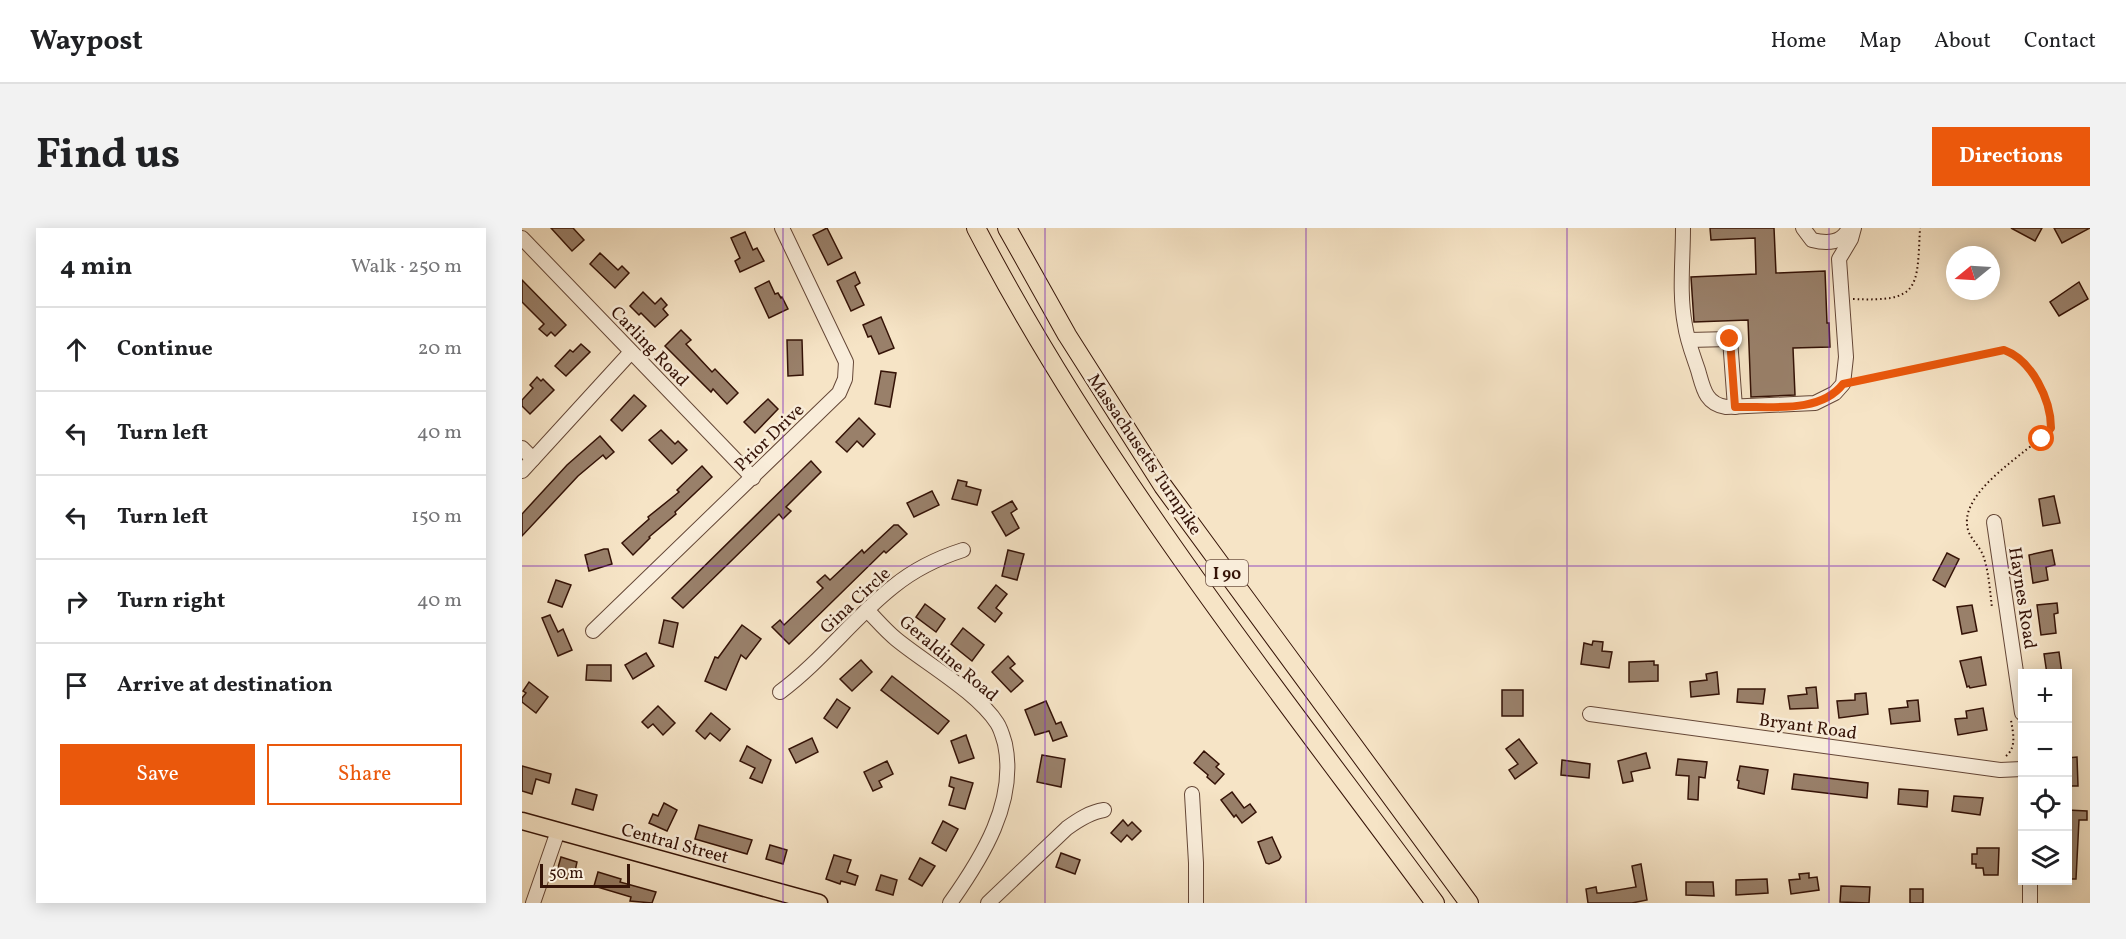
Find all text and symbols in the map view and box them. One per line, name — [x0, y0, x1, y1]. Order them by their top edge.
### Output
text: Waypost — [30, 22, 143, 61]
text: Home — [1771, 27, 1826, 56]
text: Map — [1859, 27, 1901, 56]
text: About — [1934, 27, 1991, 56]
text: Contact — [2024, 27, 2096, 56]
text: Find us — [36, 127, 180, 186]
button: Directions — [1932, 127, 2090, 186]
north arrow — [1946, 246, 2000, 300]
text: 4 min — [60, 249, 132, 285]
text: Walk · 250 m — [351, 253, 462, 281]
street label: Carling Road — [604, 301, 694, 393]
route end — [1716, 325, 1742, 351]
icon: ahead — [60, 333, 93, 366]
text: Continue — [117, 334, 213, 365]
text: 20 m — [418, 335, 462, 363]
street label: Massachusetts Turnpike — [1080, 369, 1207, 541]
street label: Prior Drive — [730, 398, 810, 478]
icon: left — [60, 417, 93, 450]
text: Turn left — [117, 418, 208, 449]
text: 40 m — [417, 419, 462, 447]
route start — [2028, 425, 2054, 451]
icon: left — [60, 501, 93, 534]
text: Turn left — [117, 502, 208, 533]
text: 150 m — [411, 503, 462, 531]
street label: Haynes Road — [2001, 545, 2042, 651]
road number: I 90 — [1206, 560, 1248, 586]
street label: Gina Circle — [815, 562, 897, 640]
icon: right — [60, 585, 93, 618]
text: Turn right — [117, 586, 225, 617]
text: 40 m — [417, 587, 462, 615]
street label: Geraldine Road — [893, 610, 1003, 708]
icon: arrive — [60, 669, 93, 702]
map controls — [2018, 669, 2072, 885]
button: + — [2018, 669, 2072, 723]
text: Arrive at destination — [117, 670, 333, 701]
street label: Bryant Road — [1757, 708, 1858, 747]
button: − — [2018, 723, 2072, 777]
button: Save — [60, 744, 255, 805]
button: Share — [267, 744, 462, 805]
button: locate — [2018, 777, 2072, 831]
street label: Central Street — [618, 818, 731, 871]
button: layers — [2018, 831, 2072, 885]
scale bar — [540, 861, 630, 888]
text: 50 m — [549, 863, 583, 885]

